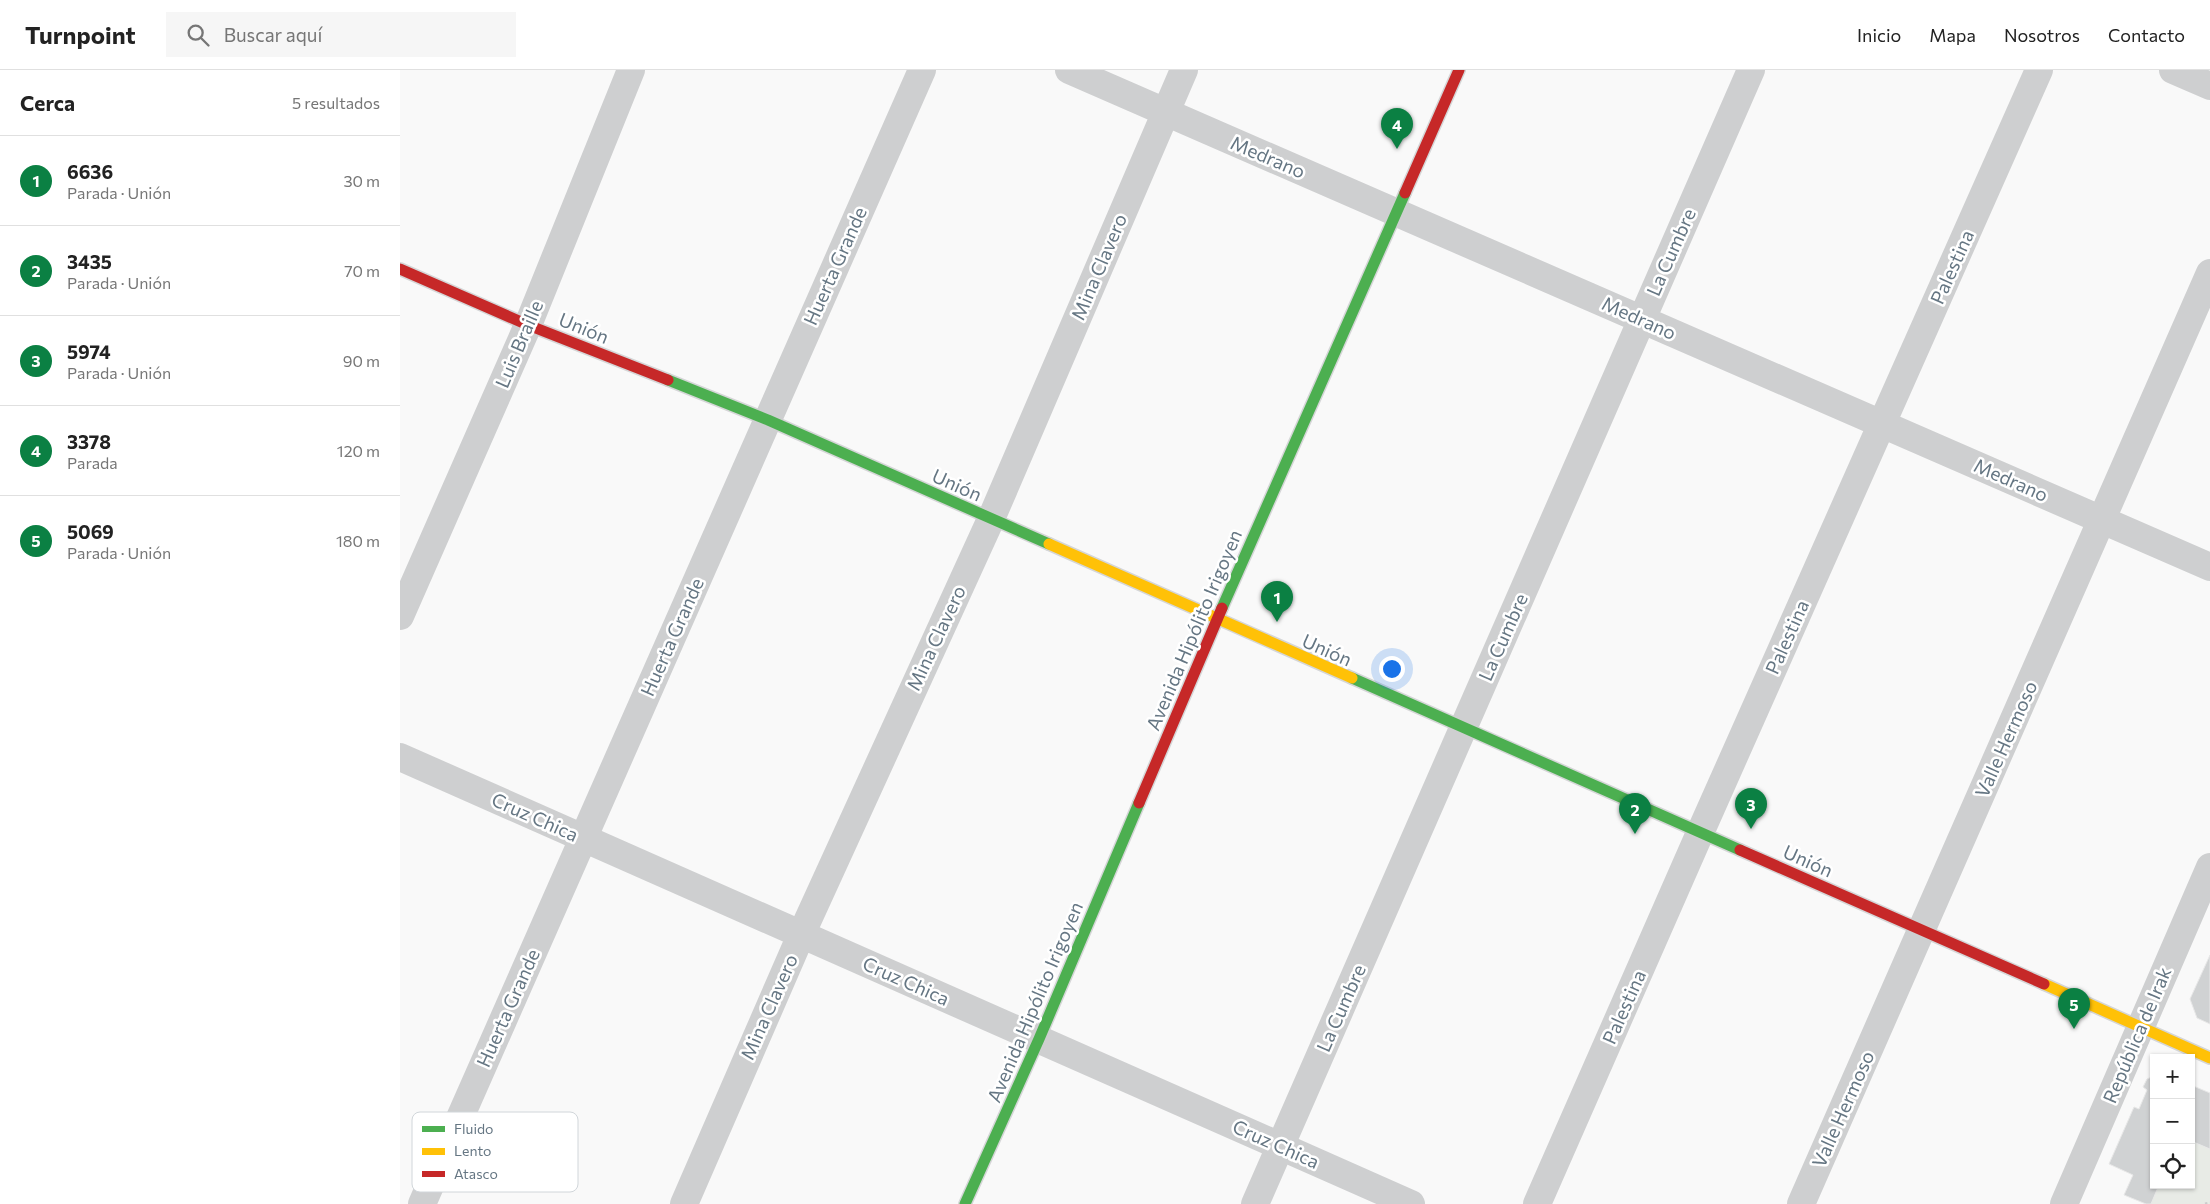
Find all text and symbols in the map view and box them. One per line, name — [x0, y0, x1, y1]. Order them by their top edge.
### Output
search box — [166, 12, 516, 57]
text: Turnpoint — [25, 20, 136, 49]
icon: search — [184, 21, 212, 49]
text: Buscar aquí — [224, 23, 322, 46]
text: Inicio — [1857, 24, 1901, 46]
text: Mapa — [1929, 24, 1976, 46]
text: Nosotros — [2004, 24, 2080, 46]
text: Contacto — [2108, 24, 2185, 46]
text: Cerca — [20, 90, 75, 115]
text: 5 resultados — [292, 93, 380, 112]
pin: 4 — [1381, 108, 1413, 149]
street label: Medrano — [1227, 131, 1309, 183]
text: 6636 — [67, 160, 113, 183]
text: 1 — [32, 171, 40, 190]
text: 30 m — [343, 171, 380, 190]
text: Parada · Unión — [67, 183, 171, 202]
street label: Huerta Grande — [798, 203, 871, 328]
street label: La Cumbre — [1641, 205, 1700, 299]
street label: Mina Clavero — [1066, 210, 1131, 323]
street label: Palestina — [1925, 226, 1978, 307]
text: 3435 — [67, 250, 112, 273]
text: 2 — [31, 261, 41, 280]
text: 70 m — [344, 261, 380, 280]
text: Parada · Unión — [67, 273, 171, 292]
street label: Medrano — [1599, 291, 1680, 344]
street label: Luis Braille — [490, 297, 547, 391]
street label: Unión — [556, 307, 613, 348]
text: 5974 — [67, 340, 111, 363]
text: 3 — [31, 351, 41, 370]
text: 90 m — [343, 351, 380, 370]
text: Parada · Unión — [67, 363, 171, 382]
text: 3378 — [67, 430, 111, 453]
text: 4 — [31, 441, 41, 460]
text: 120 m — [337, 441, 380, 460]
text: Parada — [67, 453, 118, 472]
street label: Medrano — [1971, 453, 2052, 506]
street label: Unión — [929, 463, 986, 506]
text: 5069 — [67, 520, 114, 543]
street label: Avenida Hipólito Irigoyen — [1141, 526, 1246, 733]
text: 5 — [31, 531, 41, 550]
text: 180 m — [336, 531, 380, 550]
text: Parada · Unión — [67, 543, 171, 562]
street label: Huerta Grande — [635, 574, 708, 699]
pin: 1 — [1261, 581, 1293, 622]
street label: Mina Clavero — [901, 582, 970, 694]
street label: La Cumbre — [1473, 590, 1532, 684]
street label: Palestina — [1760, 596, 1813, 677]
street label: Unión — [1299, 628, 1356, 671]
your location — [1379, 656, 1405, 682]
street label: Valle Hermoso — [1970, 677, 2041, 801]
street label: Cruz Chica — [488, 787, 582, 846]
pin: 3 — [1735, 788, 1767, 829]
pin: 2 — [1619, 793, 1651, 834]
street label: Unión — [1780, 839, 1837, 882]
street label: Avenida Hipólito Irigoyen — [982, 898, 1087, 1105]
street label: Huerta Grande — [471, 945, 544, 1070]
street label: Mina Clavero — [735, 950, 802, 1063]
street label: Cruz Chica — [859, 951, 953, 1010]
street label: La Cumbre — [1311, 961, 1370, 1055]
street label: República de Irak — [2098, 963, 2176, 1106]
street label: Palestina — [1597, 966, 1650, 1047]
pin: 5 — [2058, 988, 2090, 1029]
street label: Valle Hermoso — [1807, 1047, 1878, 1171]
map controls — [2150, 1054, 2195, 1189]
button: + — [2150, 1054, 2195, 1099]
button: − — [2150, 1099, 2195, 1144]
legend — [412, 1112, 578, 1192]
street label: Cruz Chica — [1229, 1114, 1323, 1173]
text: Fluido — [454, 1120, 493, 1137]
text: Lento — [454, 1142, 491, 1159]
button: locate — [2150, 1144, 2195, 1189]
text: Atasco — [454, 1165, 498, 1182]

